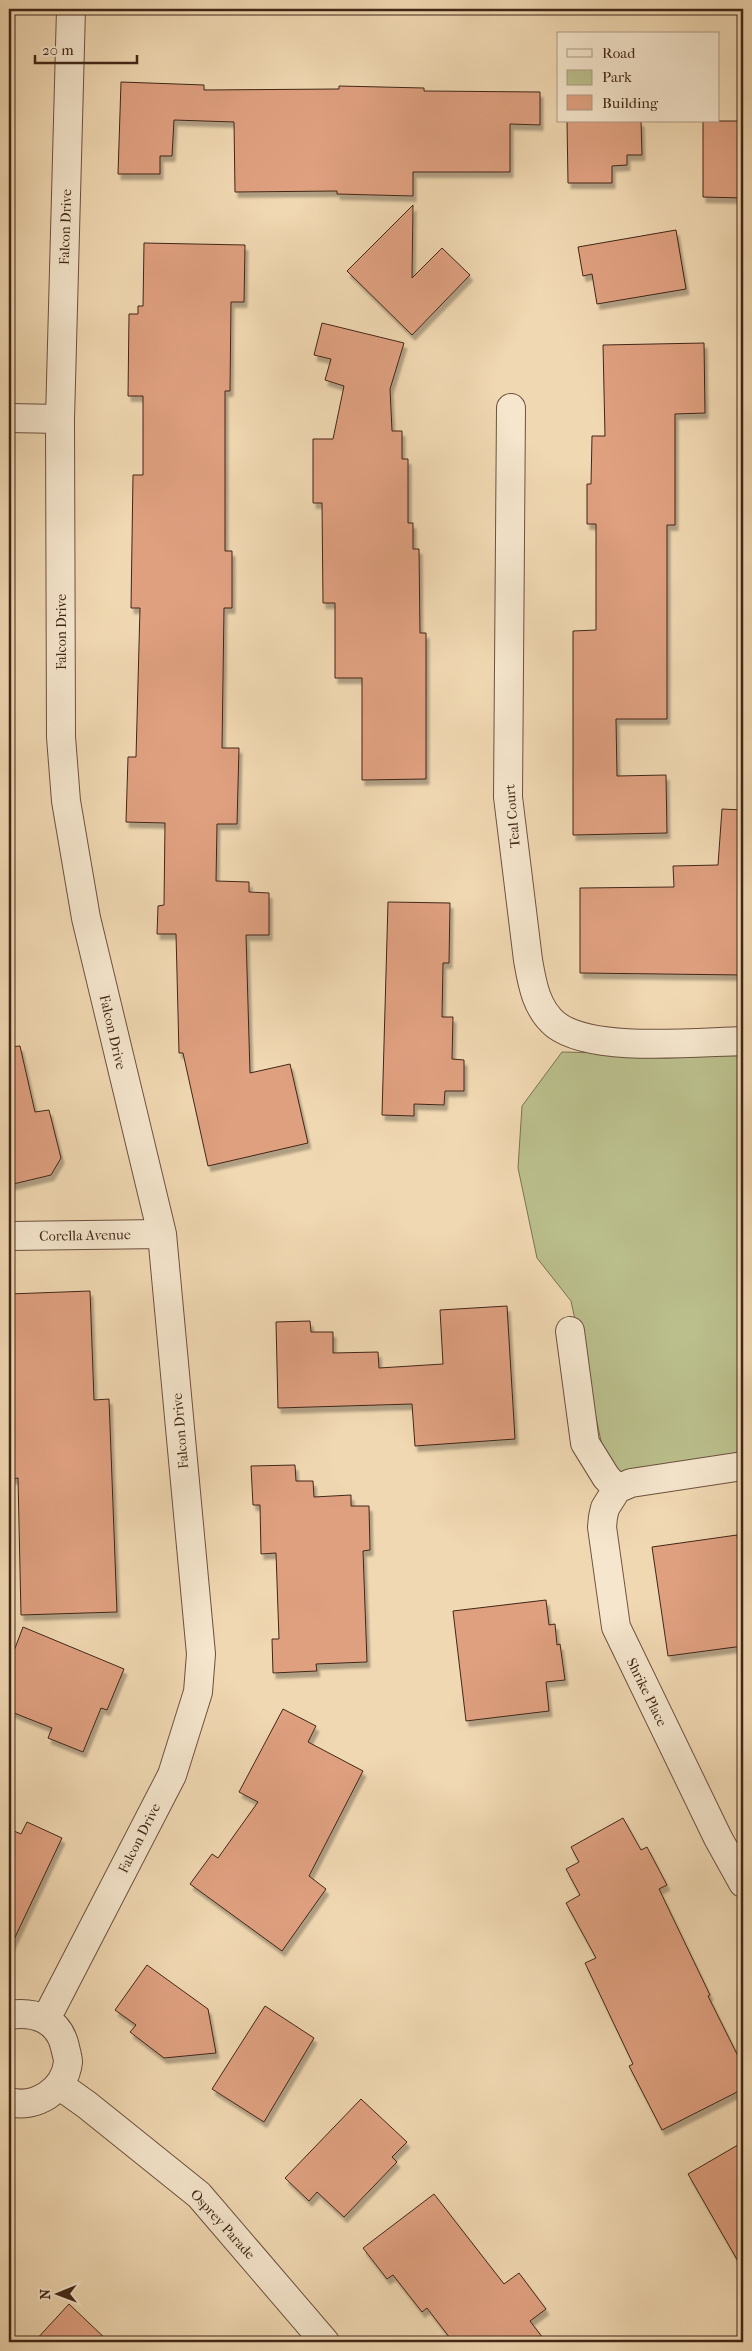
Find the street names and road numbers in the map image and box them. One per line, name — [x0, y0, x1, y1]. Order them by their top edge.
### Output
street label: Falcon Drive — [56, 189, 75, 265]
street label: Falcon Drive — [53, 594, 70, 670]
street label: Teal Court — [501, 783, 524, 849]
street label: Falcon Drive — [96, 993, 129, 1071]
street label: Corella Avenue — [39, 1226, 131, 1245]
street label: Falcon Drive — [169, 1392, 192, 1470]
street label: Shrike Place — [623, 1655, 670, 1729]
street label: Falcon Drive — [115, 1800, 164, 1876]
street label: Osprey Parade — [187, 2186, 259, 2263]

